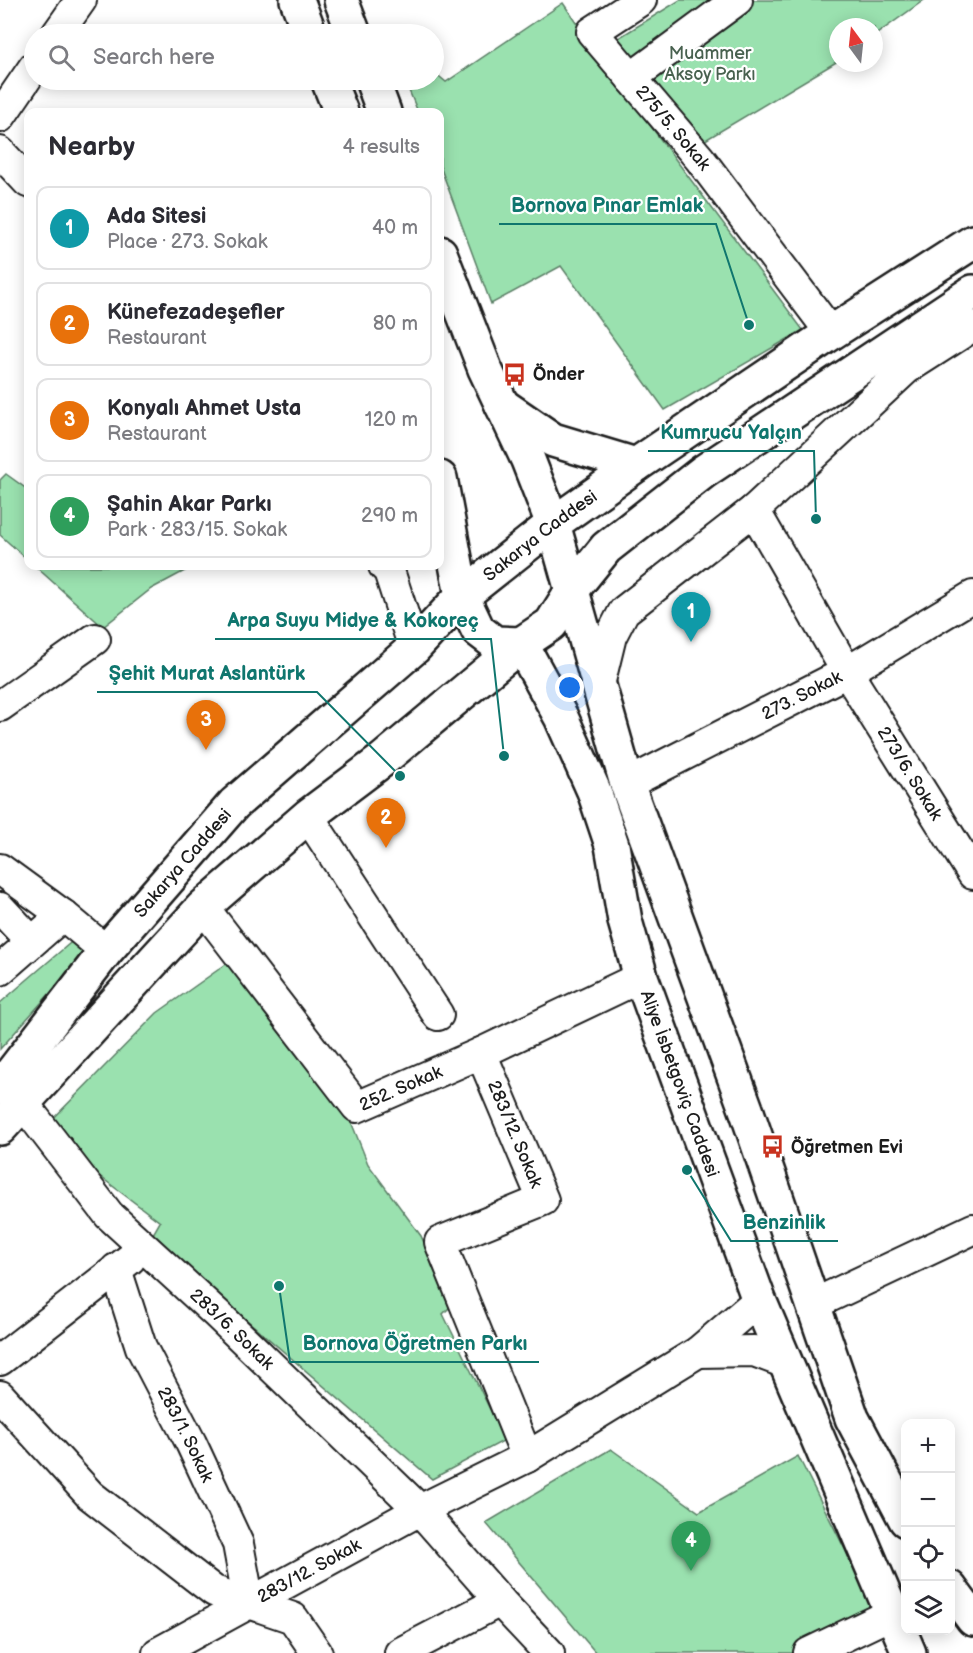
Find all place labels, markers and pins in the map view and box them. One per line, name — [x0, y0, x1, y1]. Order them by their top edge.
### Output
callout: Bornova Pınar Emlak — [499, 186, 716, 224]
bus stop icon: Önder — [502, 361, 528, 387]
place label: Önder — [533, 363, 585, 385]
callout: Kumrucu Yalçın — [648, 413, 814, 451]
pin: 1 — [672, 592, 710, 642]
callout: Arpa Suyu Midye & Kokoreç — [215, 601, 491, 639]
callout: Şehit Murat Aslantürk — [97, 654, 317, 692]
pin: 3 — [186, 700, 226, 750]
pin: 2 — [366, 798, 406, 848]
bus stop icon: Öğretmen Evi — [760, 1134, 786, 1160]
place label: Öğretmen Evi — [791, 1136, 903, 1158]
callout: Benzinlik — [731, 1203, 838, 1241]
callout: Bornova Öğretmen Parkı — [290, 1324, 539, 1362]
pin: 4 — [672, 1522, 710, 1571]

